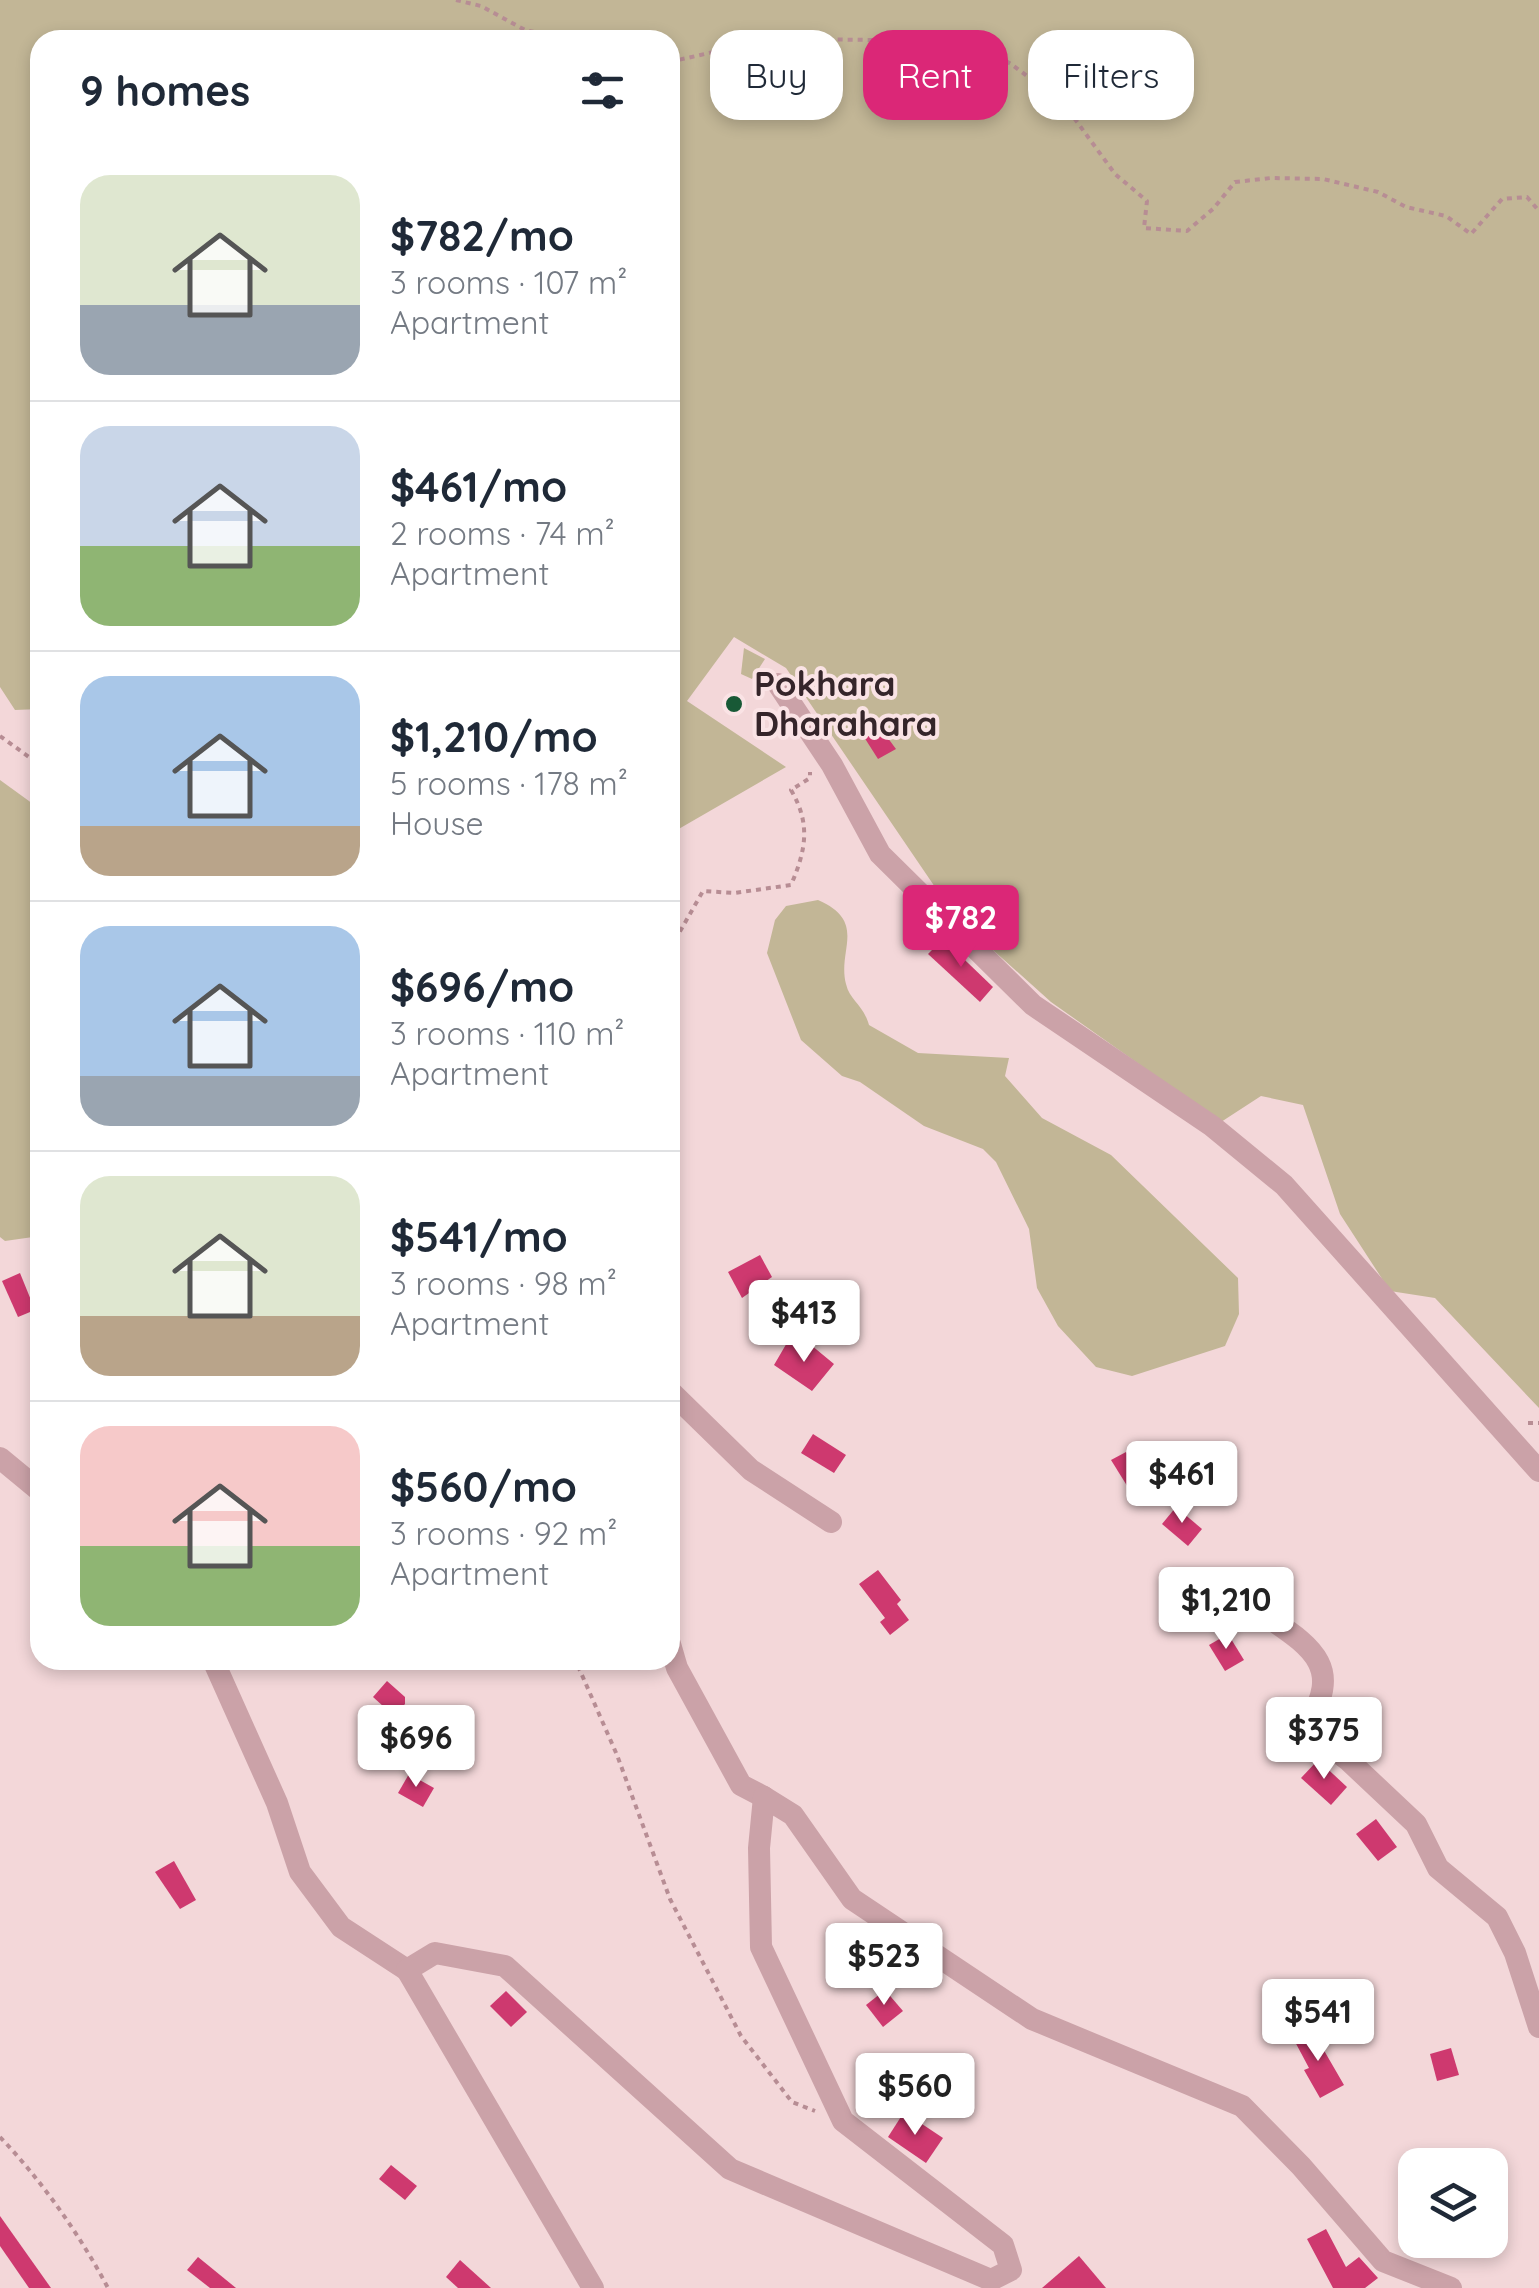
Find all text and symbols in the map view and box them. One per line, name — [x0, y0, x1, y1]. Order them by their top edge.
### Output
chip: Buy — [710, 30, 843, 120]
chip: Rent — [863, 30, 1008, 120]
chip: Filters — [1028, 30, 1194, 120]
icon: filters — [575, 63, 630, 118]
text: 9 homes — [80, 64, 250, 117]
text: $782/mo — [390, 209, 574, 262]
icon: home — [160, 215, 280, 335]
text: 3 rooms · 107 m² — [390, 262, 627, 302]
text: Apartment — [390, 302, 549, 342]
text: $461/mo — [390, 460, 567, 513]
icon: home — [160, 466, 280, 586]
text: 2 rooms · 74 m² — [390, 513, 615, 553]
text: Apartment — [390, 553, 549, 593]
place label: Pokhara Dharahara — [754, 661, 938, 745]
marker: Pokhara Dharahara — [723, 693, 745, 715]
text: $1,210/mo — [390, 710, 598, 763]
icon: home — [160, 716, 280, 836]
text: 5 rooms · 178 m² — [390, 763, 628, 803]
text: House — [390, 803, 484, 843]
pin: $782 — [902, 885, 1020, 970]
text: $782 — [925, 897, 997, 937]
text: $696/mo — [390, 960, 574, 1013]
icon: home — [160, 966, 280, 1086]
text: 3 rooms · 110 m² — [390, 1013, 624, 1053]
text: Apartment — [390, 1053, 549, 1093]
text: $541/mo — [390, 1210, 568, 1263]
icon: home — [160, 1216, 280, 1336]
text: 3 rooms · 98 m² — [390, 1263, 617, 1303]
pin: $413 — [745, 1280, 863, 1365]
text: $413 — [771, 1292, 837, 1332]
text: Apartment — [390, 1303, 549, 1343]
pin: $461 — [1123, 1441, 1241, 1526]
text: $461 — [1148, 1453, 1216, 1493]
text: $560/mo — [390, 1460, 577, 1513]
icon: home — [160, 1466, 280, 1586]
text: 3 rooms · 92 m² — [390, 1513, 617, 1553]
text: Apartment — [390, 1553, 549, 1593]
pin: $1,210 — [1145, 1567, 1307, 1652]
text: $1,210 — [1181, 1579, 1271, 1619]
pin: $375 — [1265, 1697, 1383, 1782]
pin: $696 — [357, 1705, 475, 1790]
text: $375 — [1288, 1709, 1360, 1749]
text: $696 — [380, 1717, 452, 1757]
pin: $523 — [825, 1923, 943, 2008]
text: $523 — [848, 1935, 920, 1975]
pin: $541 — [1259, 1979, 1377, 2064]
text: $541 — [1284, 1991, 1352, 2031]
pin: $560 — [856, 2053, 974, 2138]
text: $560 — [878, 2065, 952, 2105]
map controls — [1398, 2148, 1508, 2258]
button: layers — [1398, 2148, 1508, 2258]

